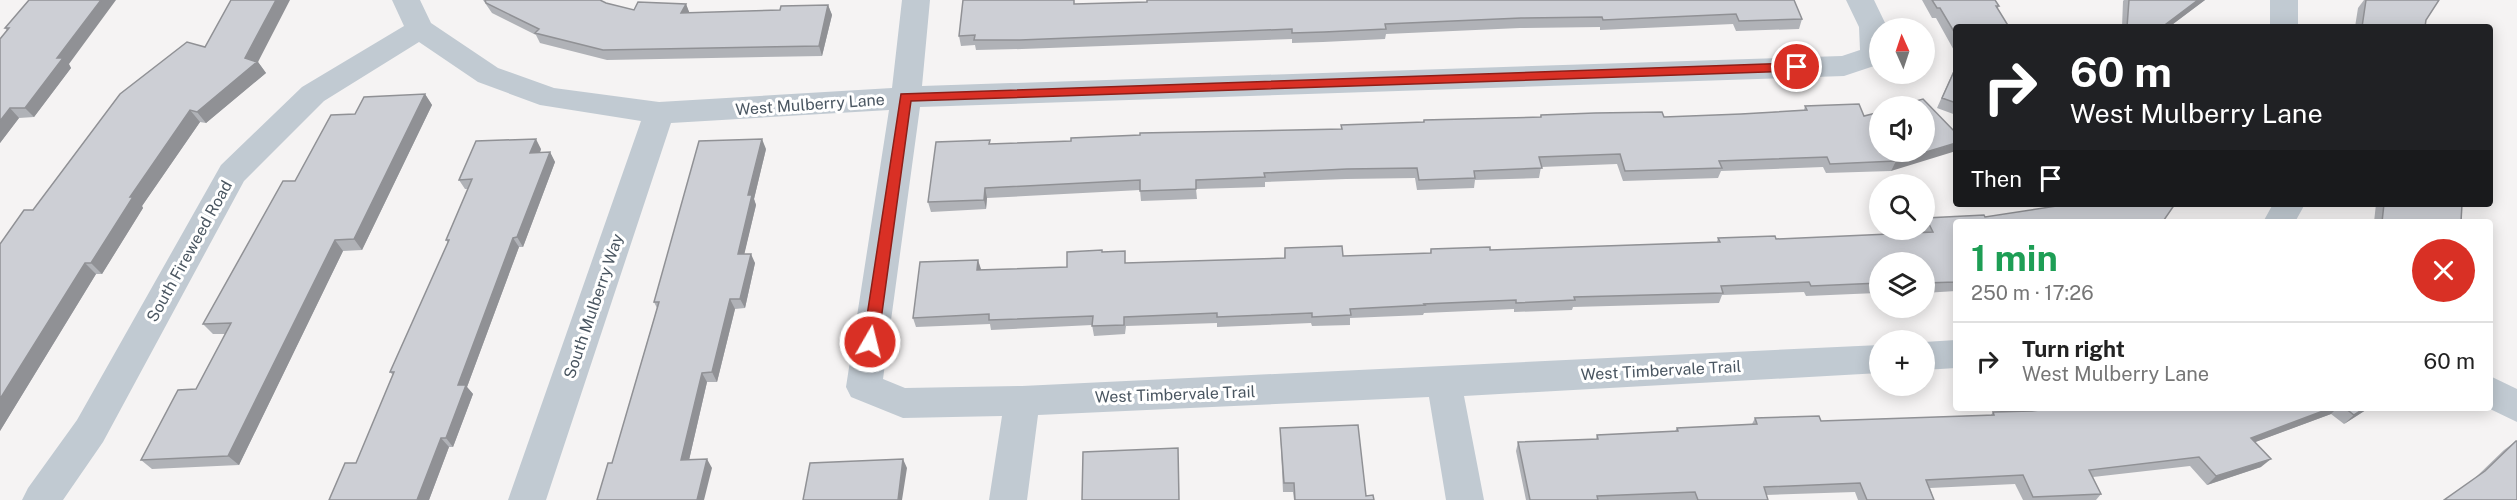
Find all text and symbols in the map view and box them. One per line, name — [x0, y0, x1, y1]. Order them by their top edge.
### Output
north arrow — [1869, 18, 1935, 84]
map controls — [1869, 18, 1935, 396]
pin — [1771, 41, 1822, 92]
text: 60 m — [2070, 47, 2172, 96]
icon: right — [1971, 48, 2049, 126]
icon: arrive — [1780, 50, 1813, 83]
street label: West Mulberry Lane — [735, 90, 885, 119]
button: sound — [1869, 96, 1935, 162]
text: West Mulberry Lane — [2070, 97, 2323, 129]
icon: arrive — [2034, 162, 2067, 195]
text: Then — [1971, 166, 2022, 192]
button: search — [1869, 174, 1935, 240]
street label: South Fireweed Road — [143, 177, 236, 325]
street label: South Mulberry Way — [560, 231, 627, 381]
text: 1 min — [1971, 237, 2058, 279]
button: close — [2412, 239, 2475, 302]
button: layers — [1869, 252, 1935, 318]
text: 250 m · 17:26 — [1971, 281, 2094, 305]
position arrow — [838, 310, 902, 374]
button: + — [1869, 330, 1935, 396]
text: Turn right — [2022, 336, 2125, 362]
icon: right — [1971, 345, 2004, 378]
text: 60 m — [2424, 348, 2475, 374]
street label: West Timbervale Trail — [1580, 357, 1742, 384]
text: West Mulberry Lane — [2022, 362, 2209, 386]
street label: West Timbervale Trail — [1094, 382, 1256, 407]

